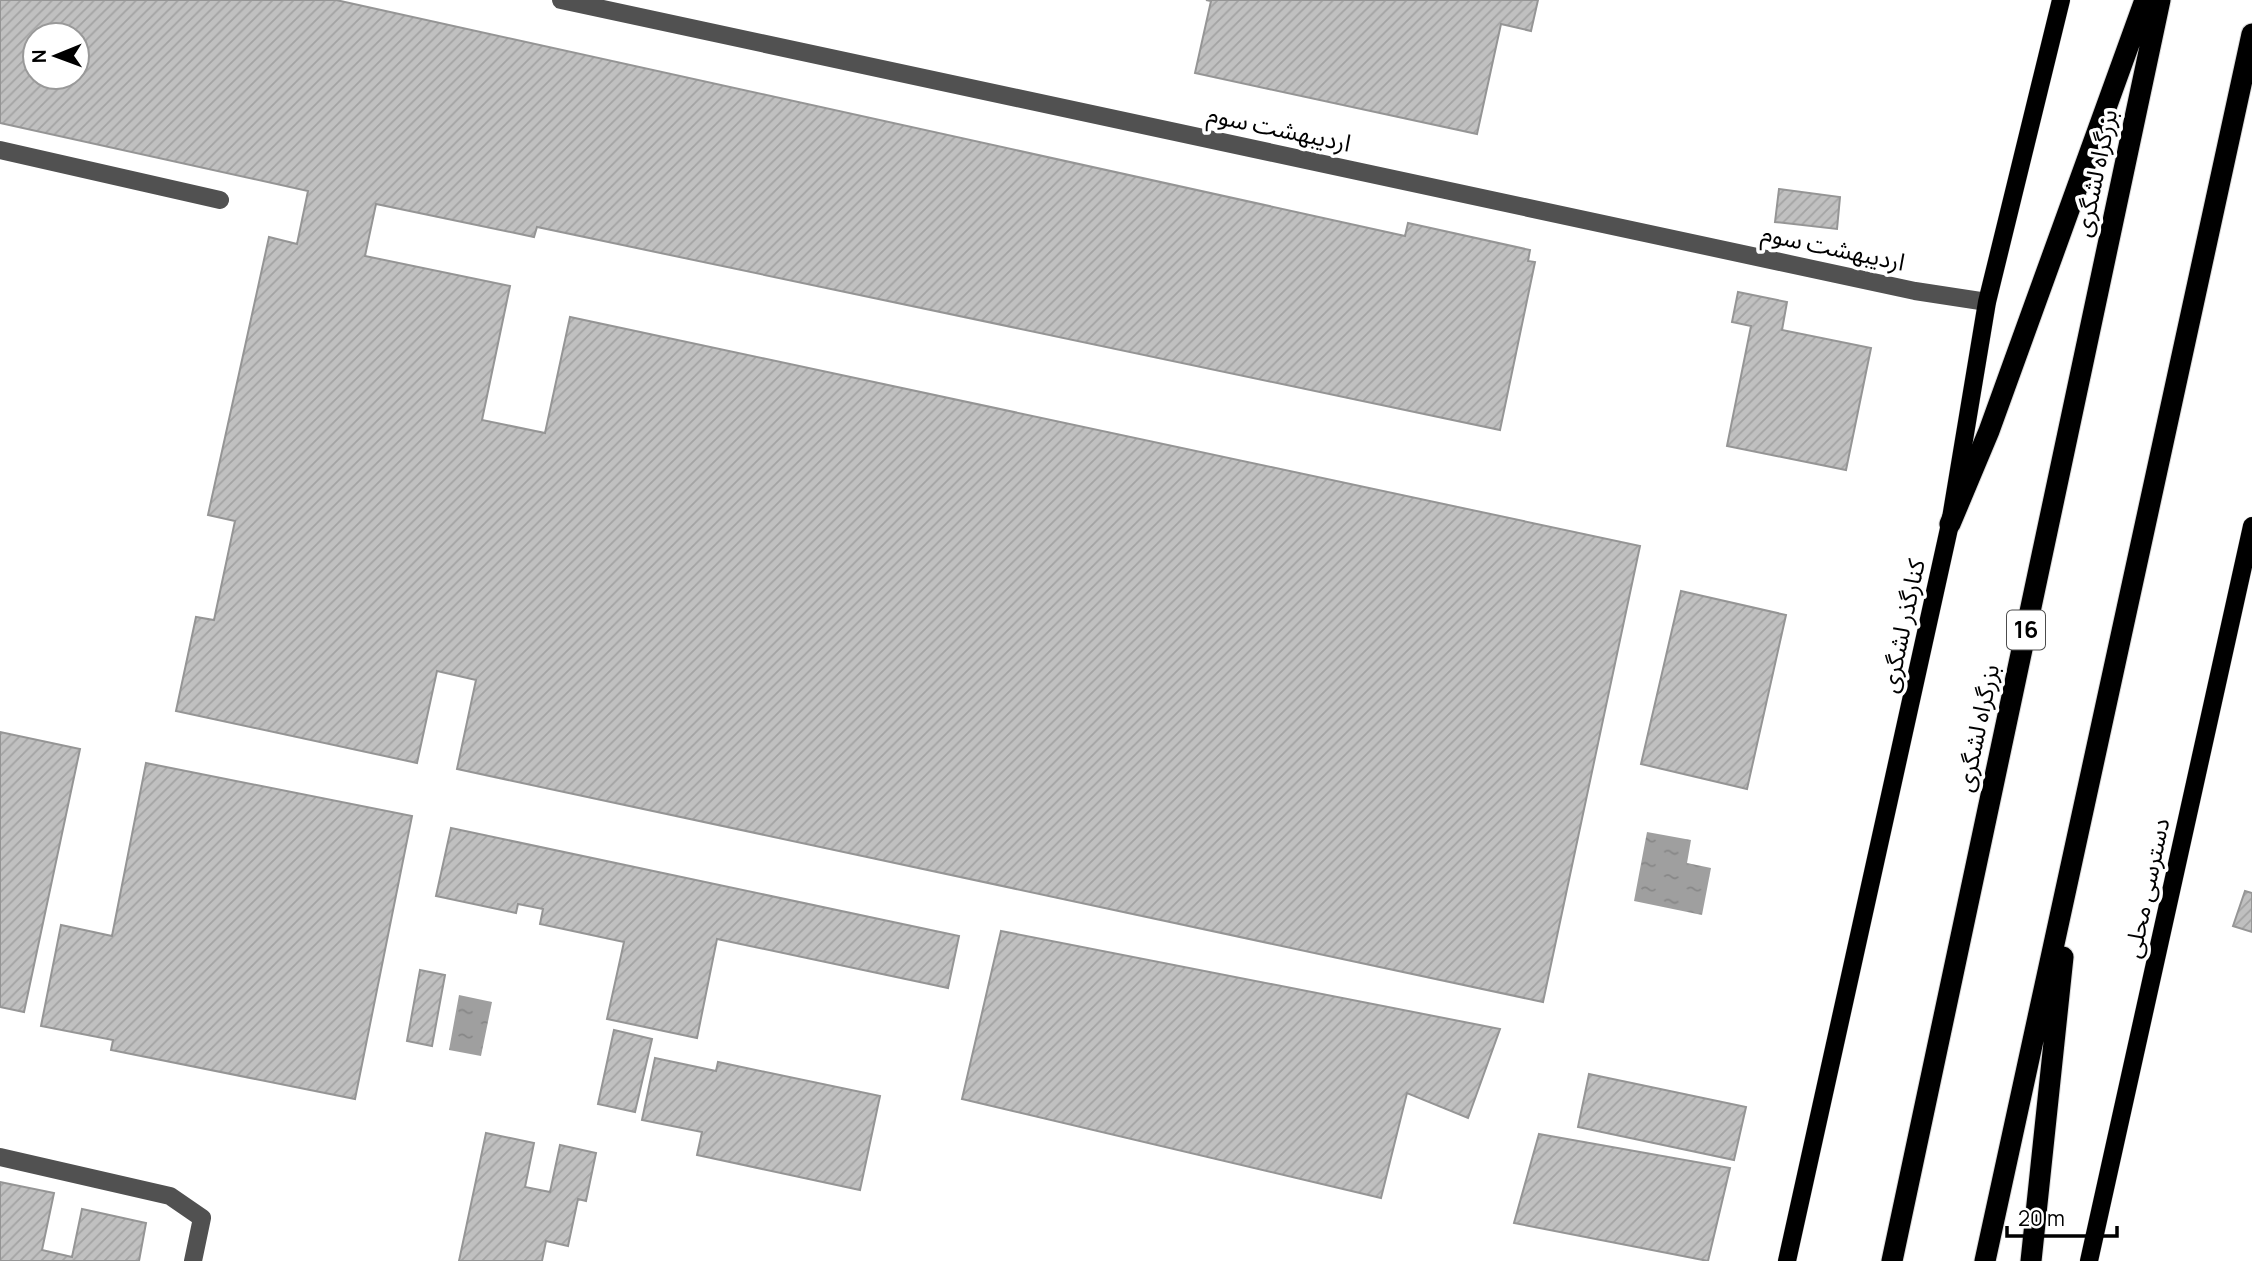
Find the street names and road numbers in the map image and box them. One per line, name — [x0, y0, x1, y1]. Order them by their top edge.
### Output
street label: اردیبهشت سوم — [1204, 96, 1354, 162]
street label: بزرگراه لشگری — [2065, 106, 2124, 239]
street label: اردیبهشت سوم — [1758, 215, 1908, 281]
street label: کنارگذر لشگری — [1871, 555, 1932, 696]
road number: 16 — [2007, 610, 2045, 650]
street label: بزرگراه لشگری — [1947, 661, 2006, 794]
street label: دسترسی محلی — [2115, 815, 2176, 961]

